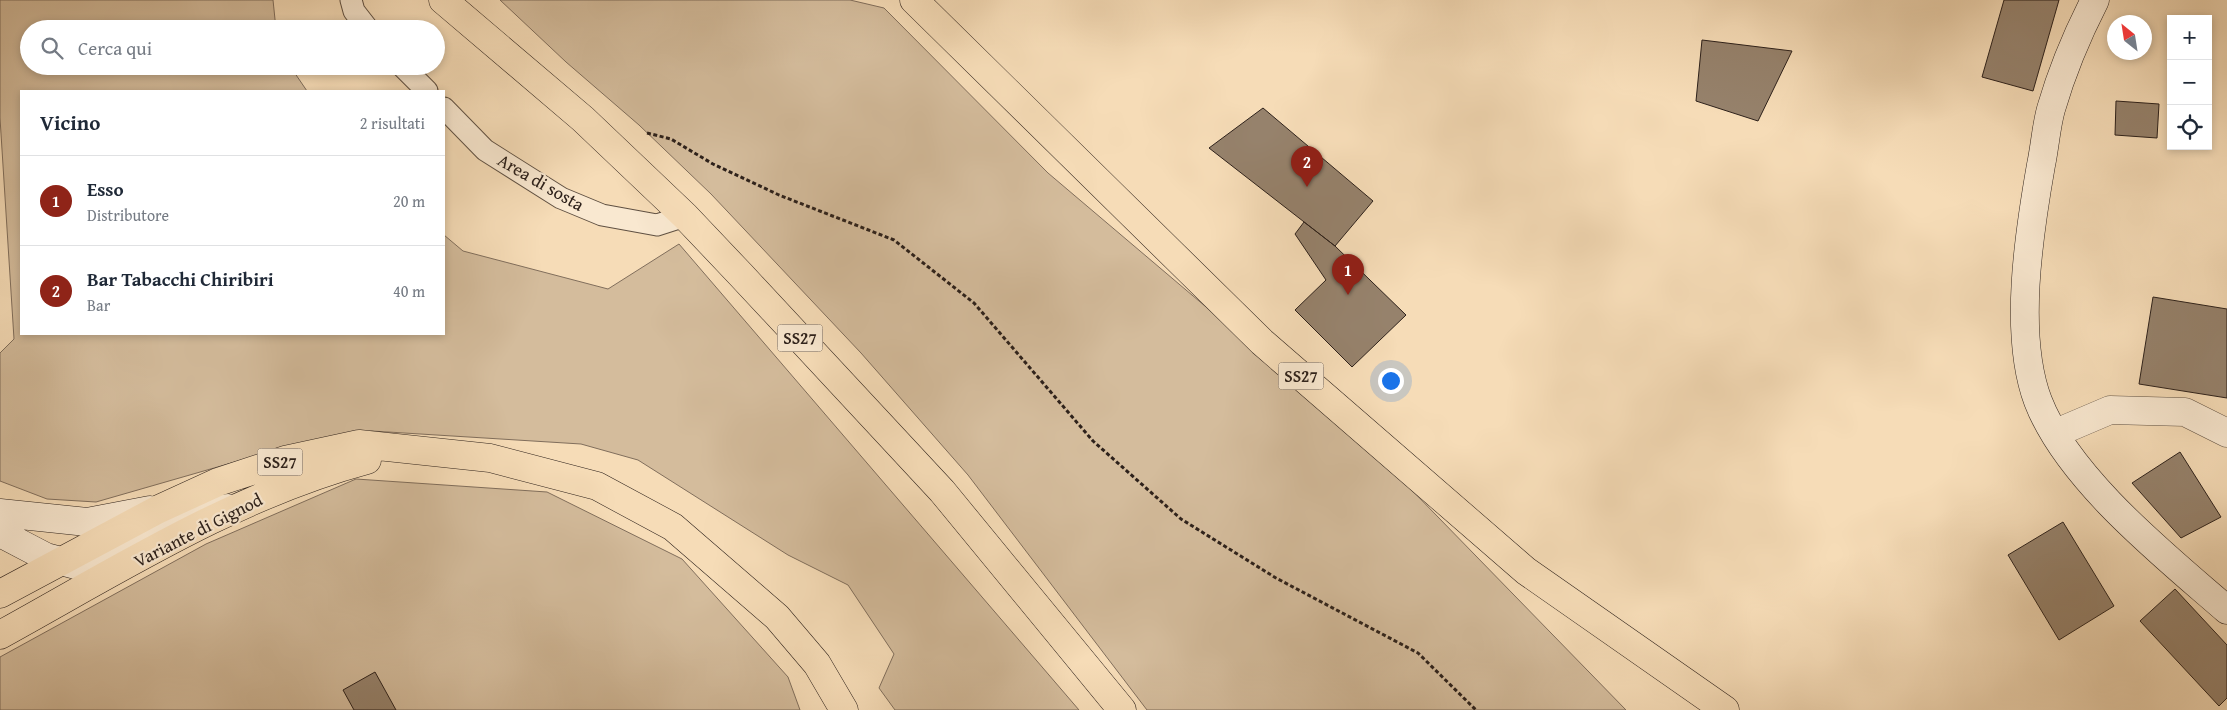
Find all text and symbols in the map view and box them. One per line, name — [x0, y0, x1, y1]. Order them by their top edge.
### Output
north arrow — [2107, 15, 2152, 60]
map controls — [2167, 15, 2212, 150]
button: + — [2167, 15, 2212, 60]
search box — [20, 20, 445, 75]
icon: search — [38, 34, 66, 62]
text: Cerca qui — [78, 34, 152, 62]
button: − — [2167, 60, 2212, 105]
button: locate — [2167, 105, 2212, 150]
text: Vicino — [40, 107, 100, 138]
text: 2 risultati — [360, 111, 425, 135]
street label: Area di sosta — [493, 146, 590, 218]
pin: 2 — [1291, 146, 1323, 187]
text: Esso — [87, 175, 124, 203]
text: 1 — [52, 189, 60, 213]
text: 20 m — [393, 189, 425, 213]
text: Distributore — [87, 203, 169, 227]
pin: 1 — [1332, 254, 1364, 295]
text: Bar Tabacchi Chiribiri — [87, 265, 274, 293]
text: 2 — [52, 279, 60, 303]
text: 40 m — [393, 279, 425, 303]
text: Bar — [87, 293, 110, 317]
road number: SS27 — [778, 324, 822, 352]
road number: SS27 — [1278, 362, 1324, 390]
your location — [1378, 368, 1404, 394]
road number: SS27 — [258, 448, 302, 476]
street label: Variante di Gignod — [129, 486, 267, 574]

